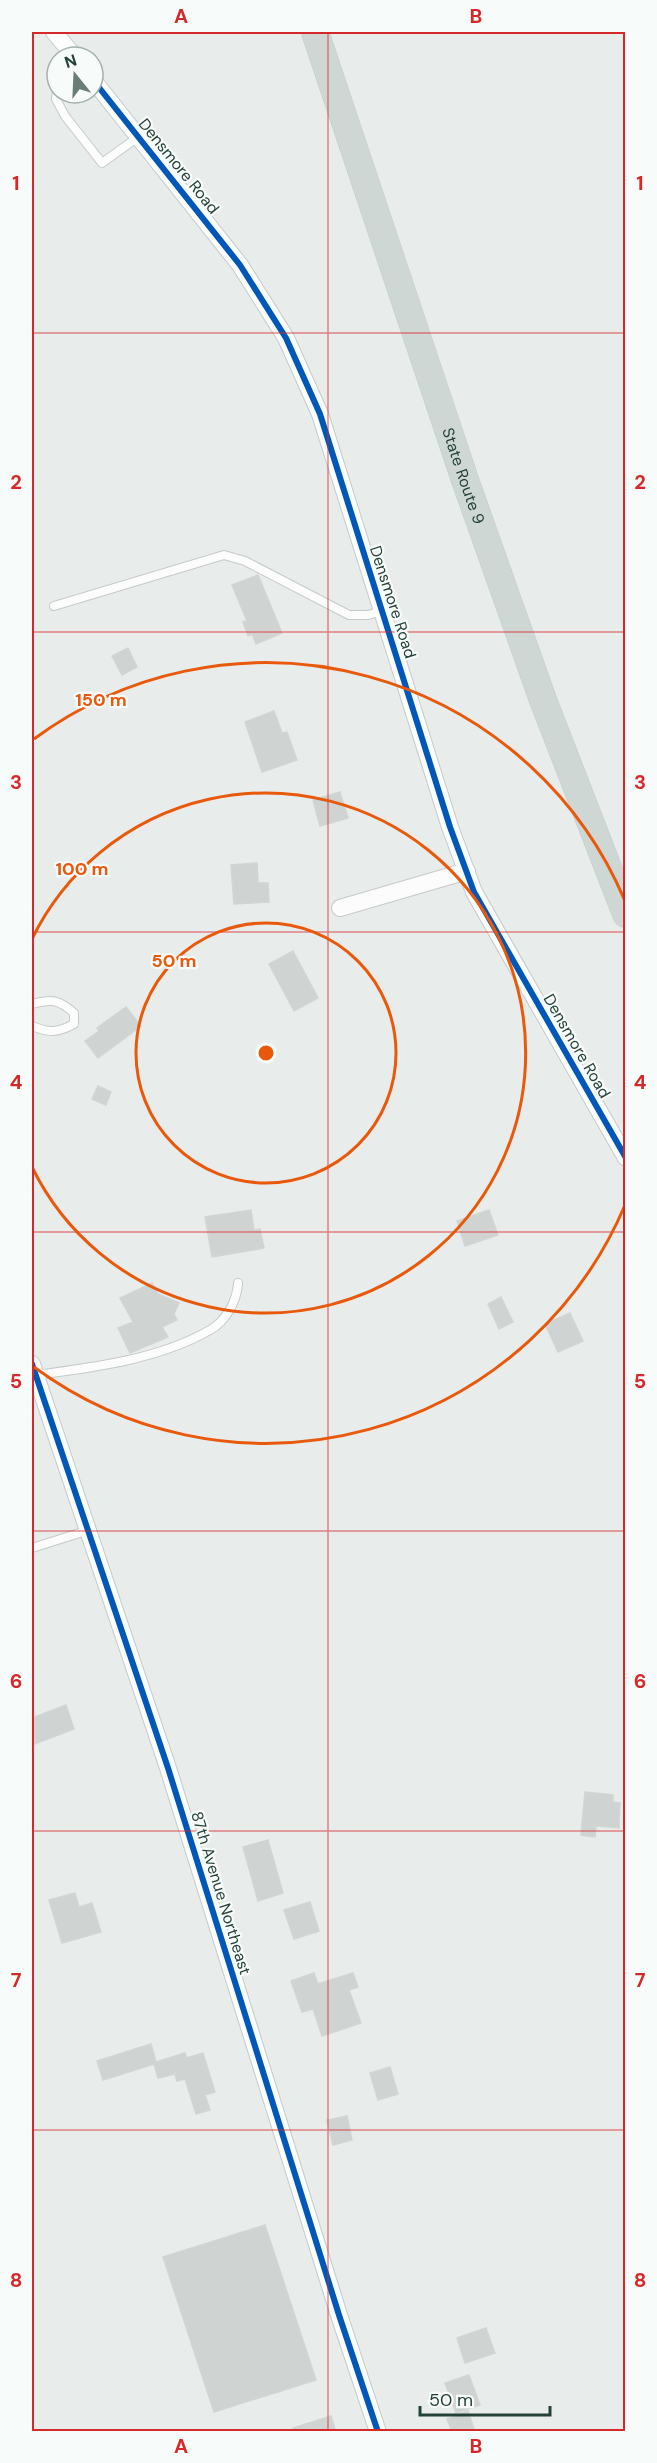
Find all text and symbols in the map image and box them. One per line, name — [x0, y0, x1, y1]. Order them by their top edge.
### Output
text: A — [174, 3, 188, 29]
text: B — [470, 3, 482, 29]
north arrow — [45, 45, 105, 105]
text: N — [62, 49, 79, 73]
street label: Densmore Road — [134, 114, 224, 218]
text: 1 — [12, 170, 20, 196]
text: 1 — [636, 170, 644, 196]
street label: State Route 9 — [438, 425, 490, 527]
text: 2 — [10, 469, 22, 495]
text: 2 — [634, 469, 646, 495]
street label: Densmore Road — [365, 543, 421, 661]
text: 150 m — [75, 688, 127, 712]
text: 3 — [10, 769, 22, 795]
text: 3 — [634, 769, 646, 795]
text: 100 m — [55, 857, 109, 881]
text: 50 m — [151, 949, 197, 973]
street label: Densmore Road — [539, 990, 615, 1102]
centre of rings — [256, 1043, 276, 1063]
text: 4 — [10, 1069, 23, 1095]
text: 4 — [634, 1069, 647, 1095]
text: 5 — [10, 1368, 22, 1394]
text: 5 — [634, 1368, 646, 1394]
text: 6 — [10, 1668, 22, 1694]
text: 6 — [634, 1668, 646, 1694]
street label: 87th Avenue Northeast — [186, 1809, 256, 1977]
text: 7 — [11, 1967, 22, 1993]
text: 7 — [635, 1967, 646, 1993]
text: 8 — [10, 2267, 22, 2293]
text: 8 — [634, 2267, 646, 2293]
scale bar — [420, 2379, 550, 2417]
text: 50 m — [429, 2388, 473, 2412]
text: A — [174, 2433, 188, 2459]
text: B — [470, 2433, 482, 2459]

